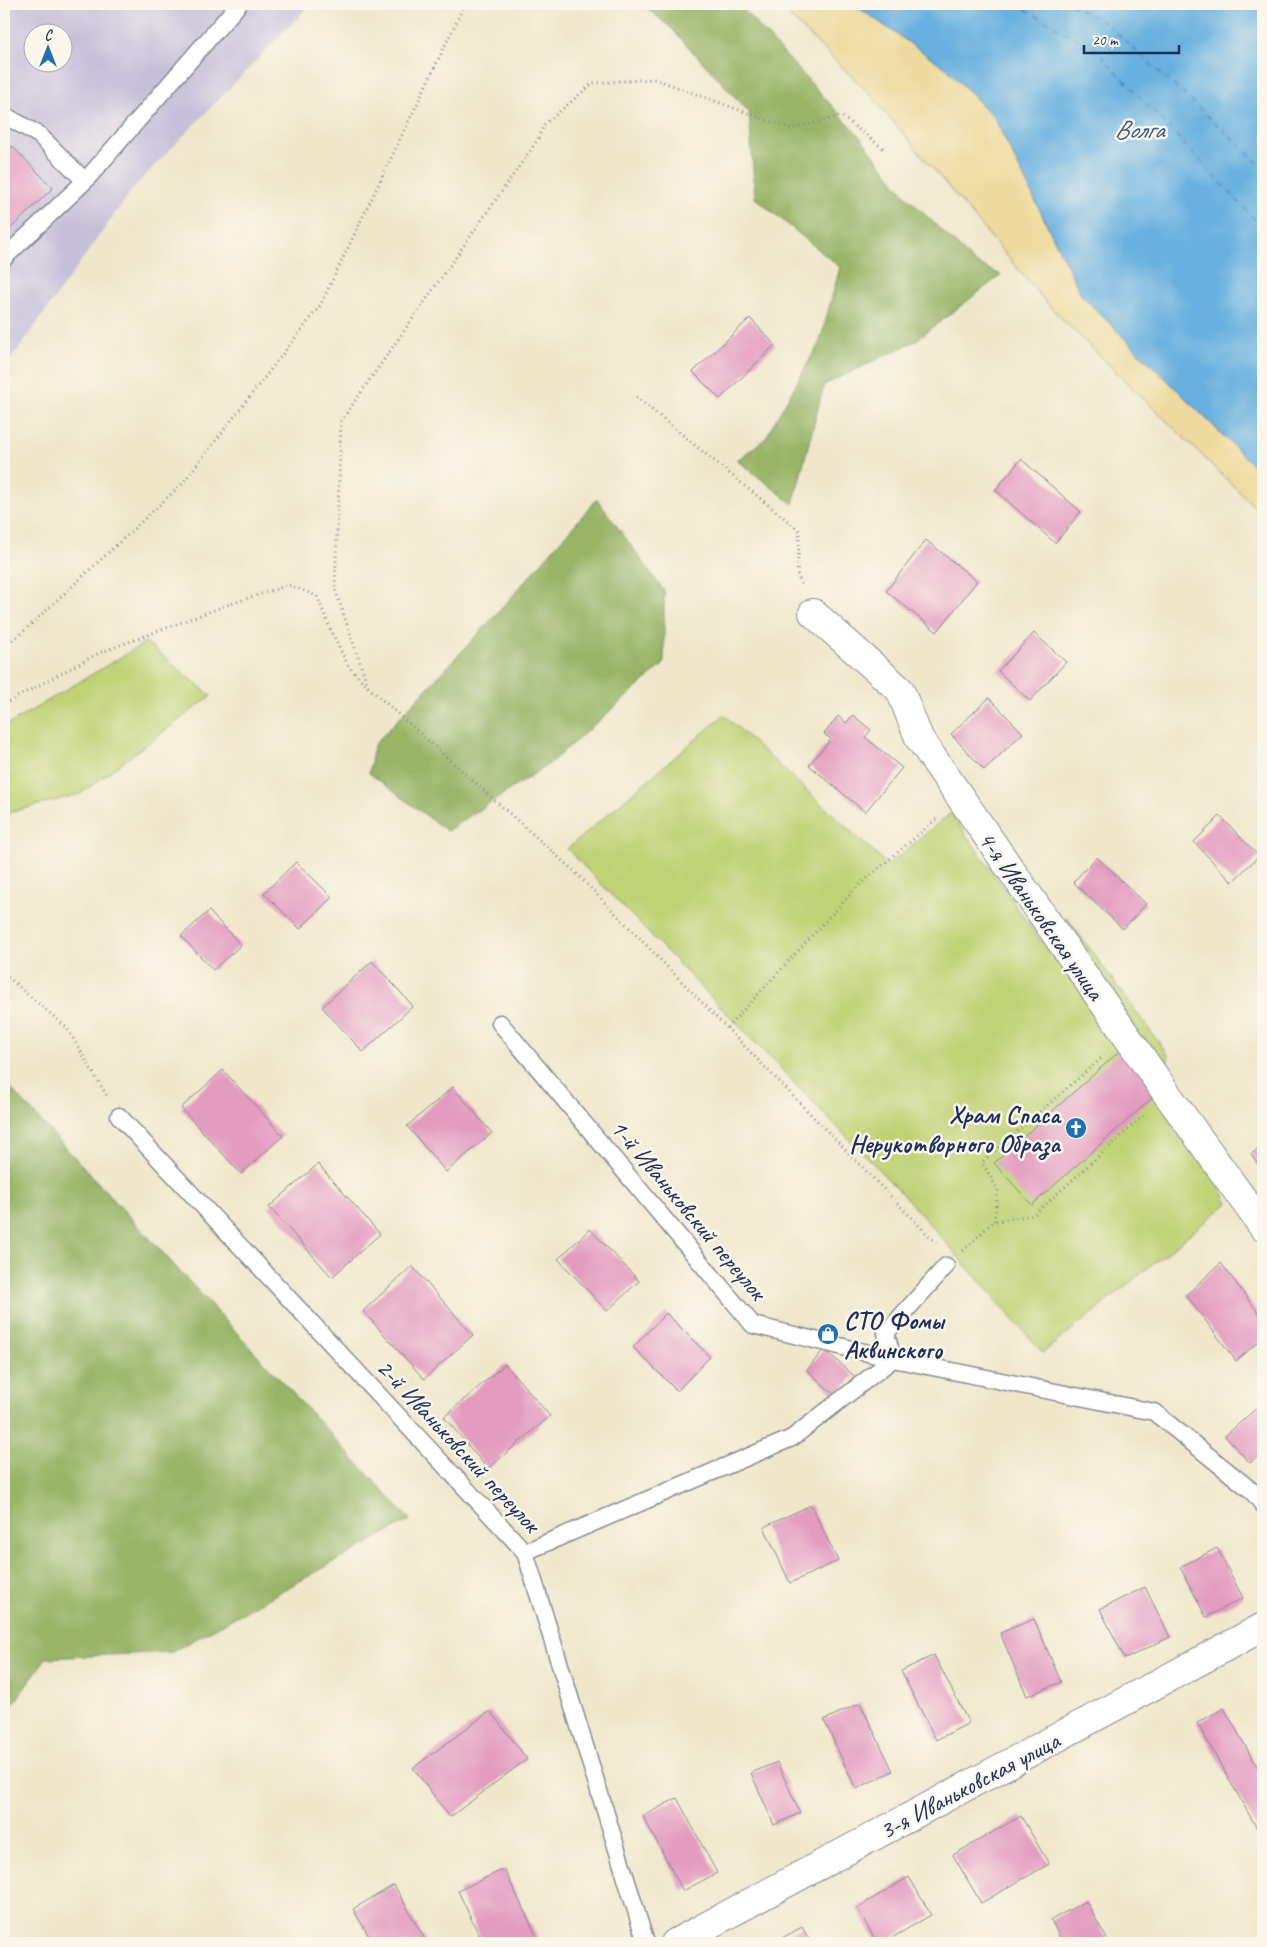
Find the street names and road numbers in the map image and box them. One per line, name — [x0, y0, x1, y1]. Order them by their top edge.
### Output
street label: 4-я Иваньковская улица — [971, 825, 1113, 1008]
street label: 1-й Иваньковский переулок — [603, 1113, 775, 1309]
street label: 2-й Иваньковский переулок — [369, 1352, 549, 1541]
street label: 3-я Иваньковская улица — [874, 1724, 1067, 1847]

